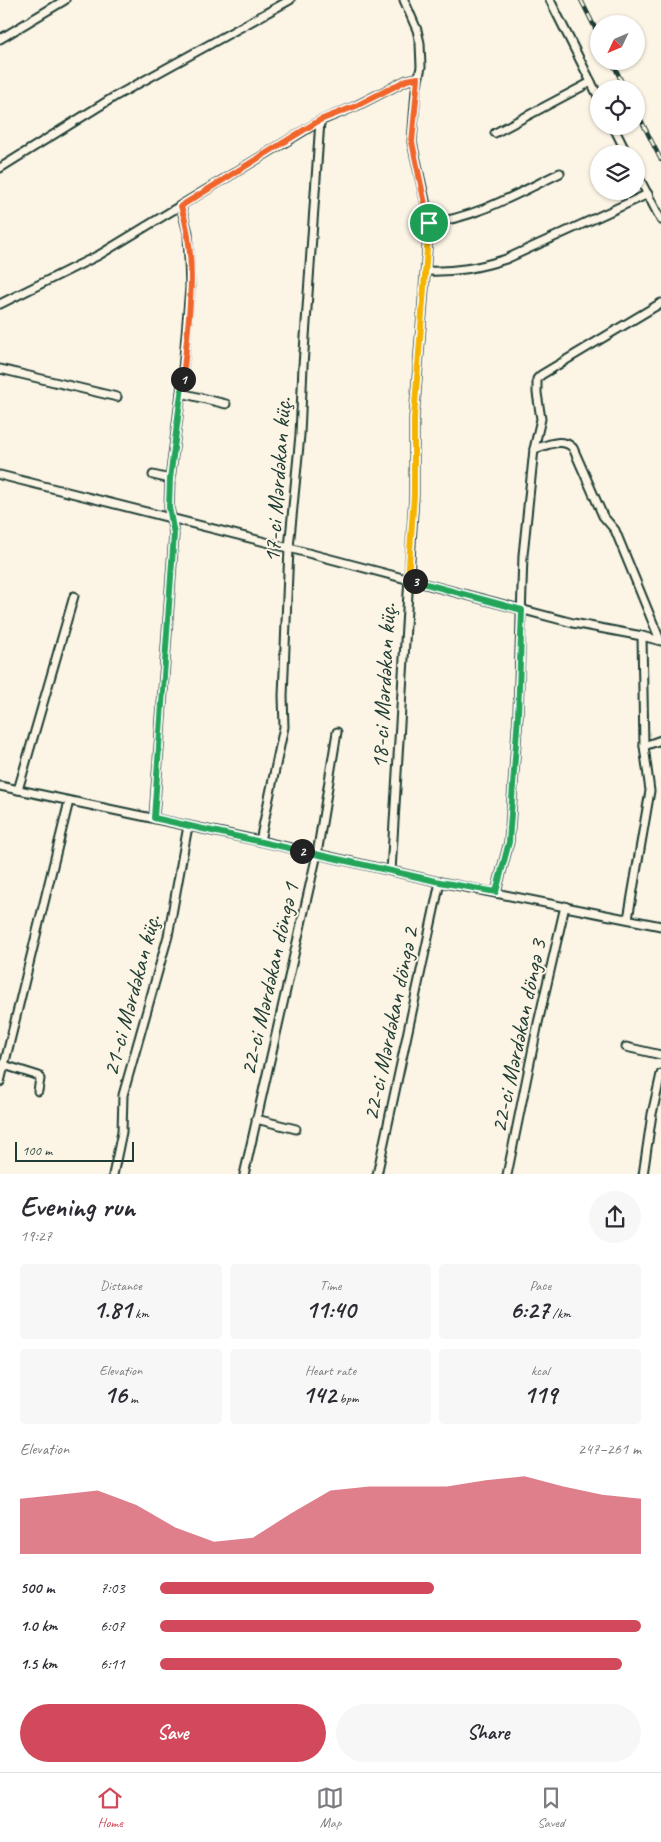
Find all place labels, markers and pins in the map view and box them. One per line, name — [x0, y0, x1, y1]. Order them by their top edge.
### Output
pin — [408, 202, 450, 244]
pin: 1 — [170, 366, 196, 392]
pin: 3 — [402, 568, 428, 594]
pin: 2 — [290, 838, 314, 864]

